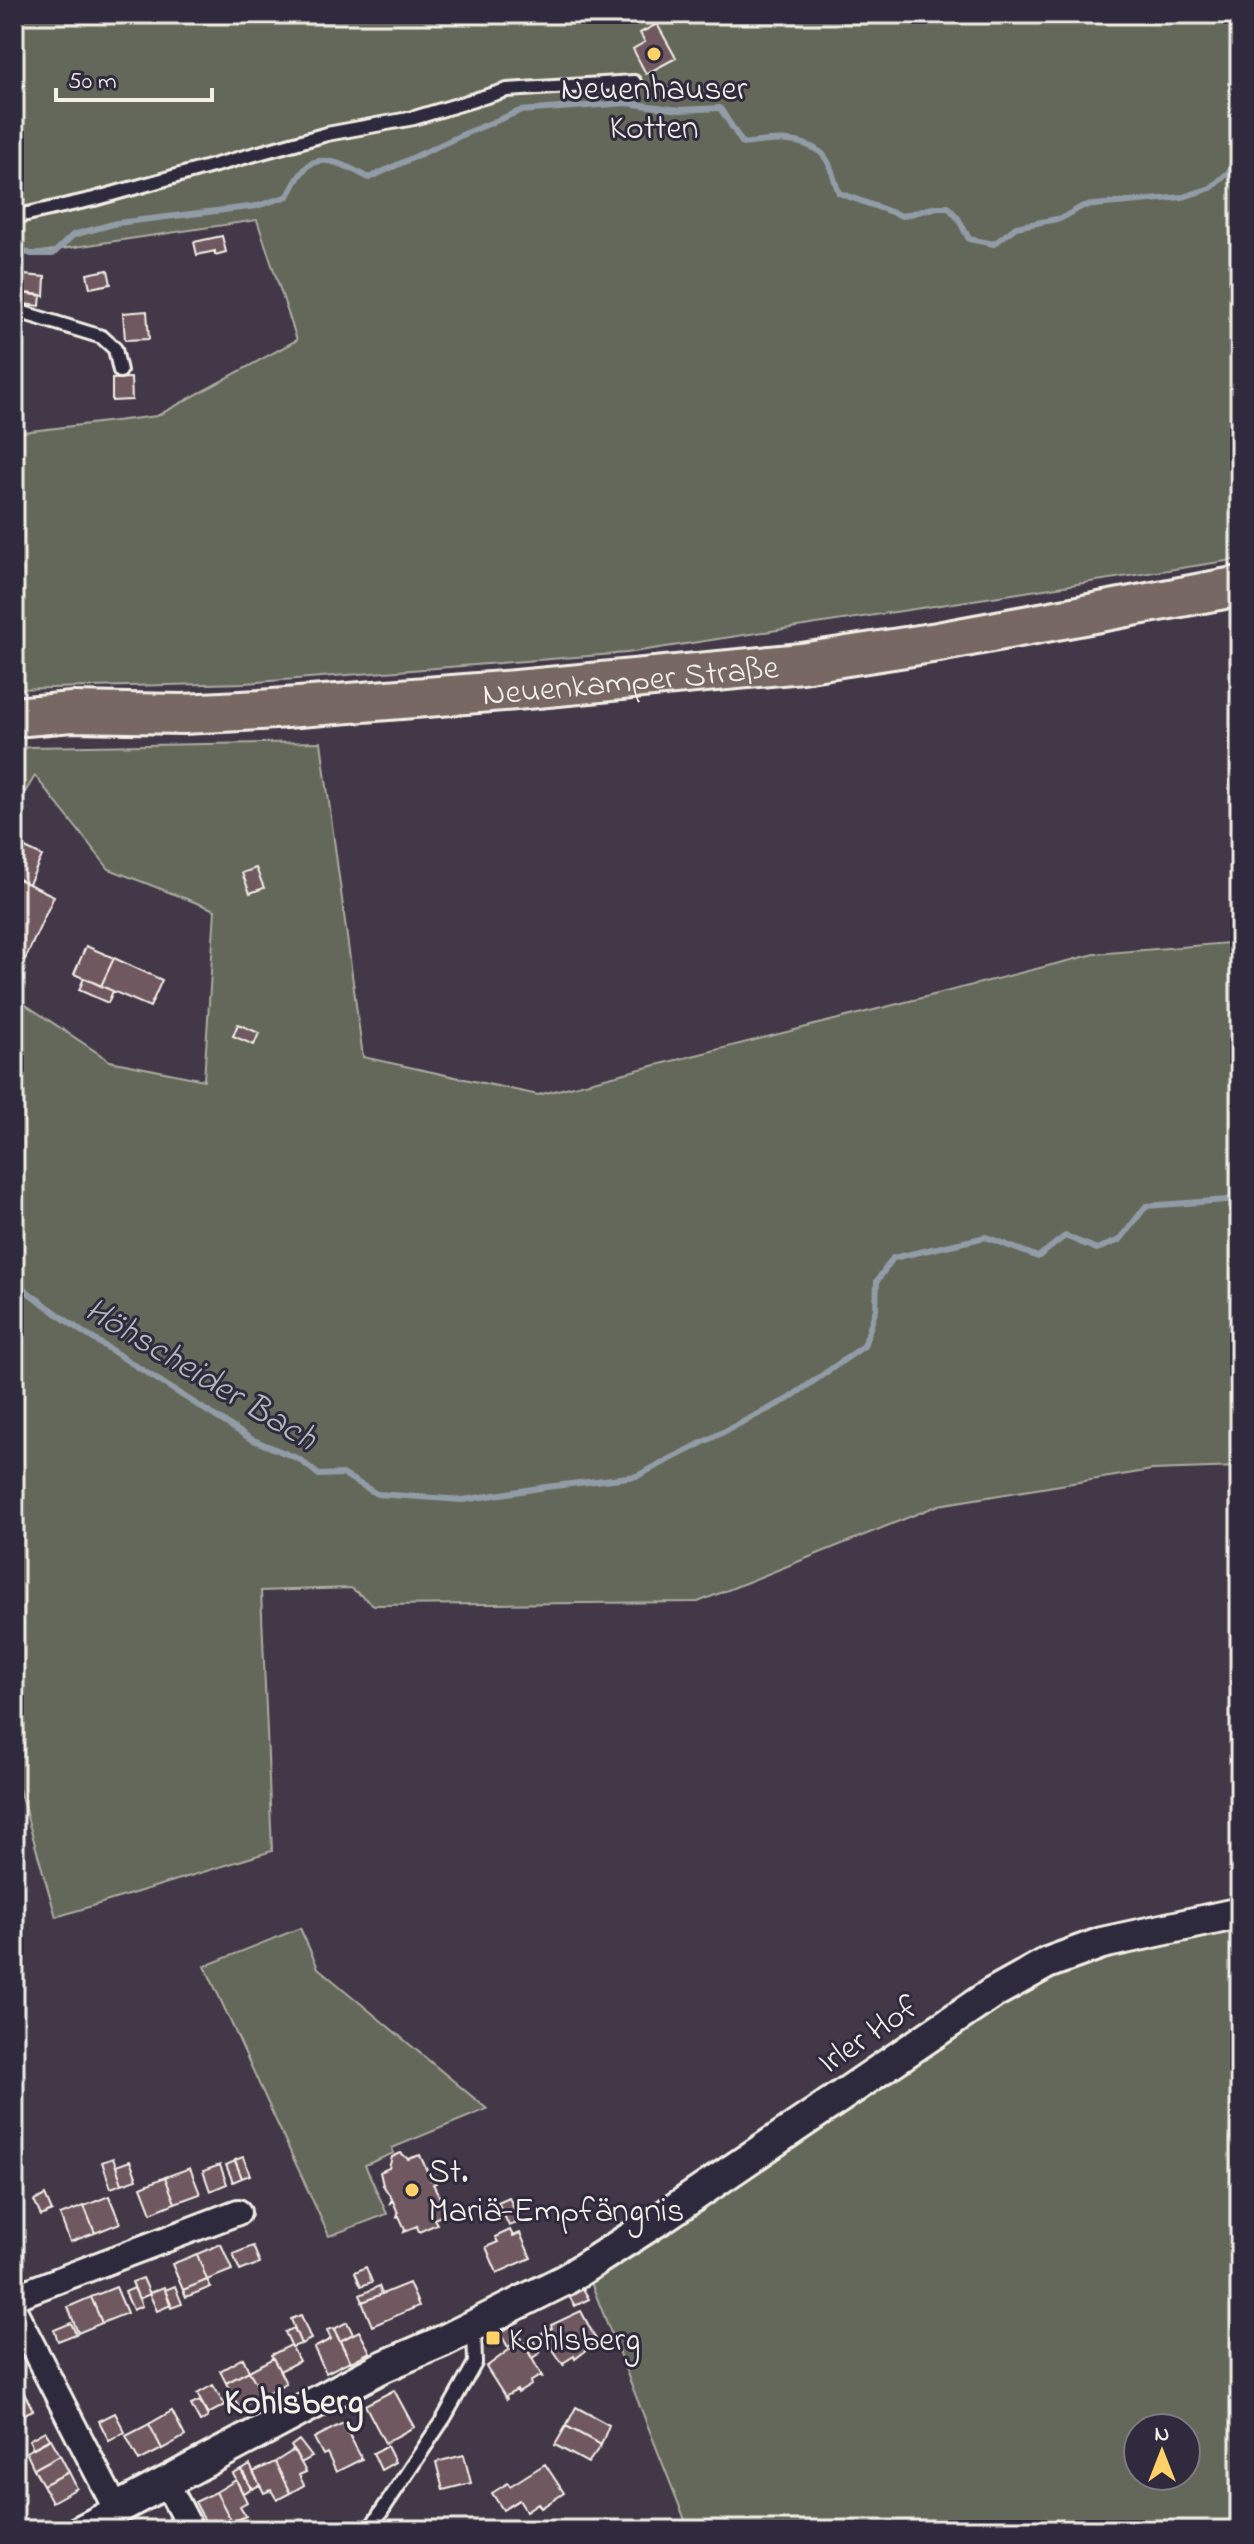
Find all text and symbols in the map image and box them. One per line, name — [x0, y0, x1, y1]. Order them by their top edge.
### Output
marker: Neuenhauser Kotten — [645, 45, 663, 63]
scale bar — [56, 52, 212, 102]
text: 50 m — [68, 65, 117, 100]
place label: Neuenhauser Kotten — [561, 66, 748, 155]
street label: Neuenkamper Straße — [481, 644, 782, 722]
water label: Höhscheider Bach — [73, 1285, 327, 1467]
street label: Irler Hof — [809, 1984, 930, 2088]
place label: St. Mariä-Empfängnis — [428, 2149, 684, 2238]
marker: St. Mariä-Empfängnis — [403, 2181, 421, 2199]
place label: Kohlsberg — [509, 2317, 640, 2367]
marker: Kohlsberg — [484, 2329, 502, 2347]
district label: Kohlsberg — [224, 2378, 364, 2432]
north arrow — [1122, 2412, 1202, 2492]
text: N — [1155, 2419, 1169, 2451]

